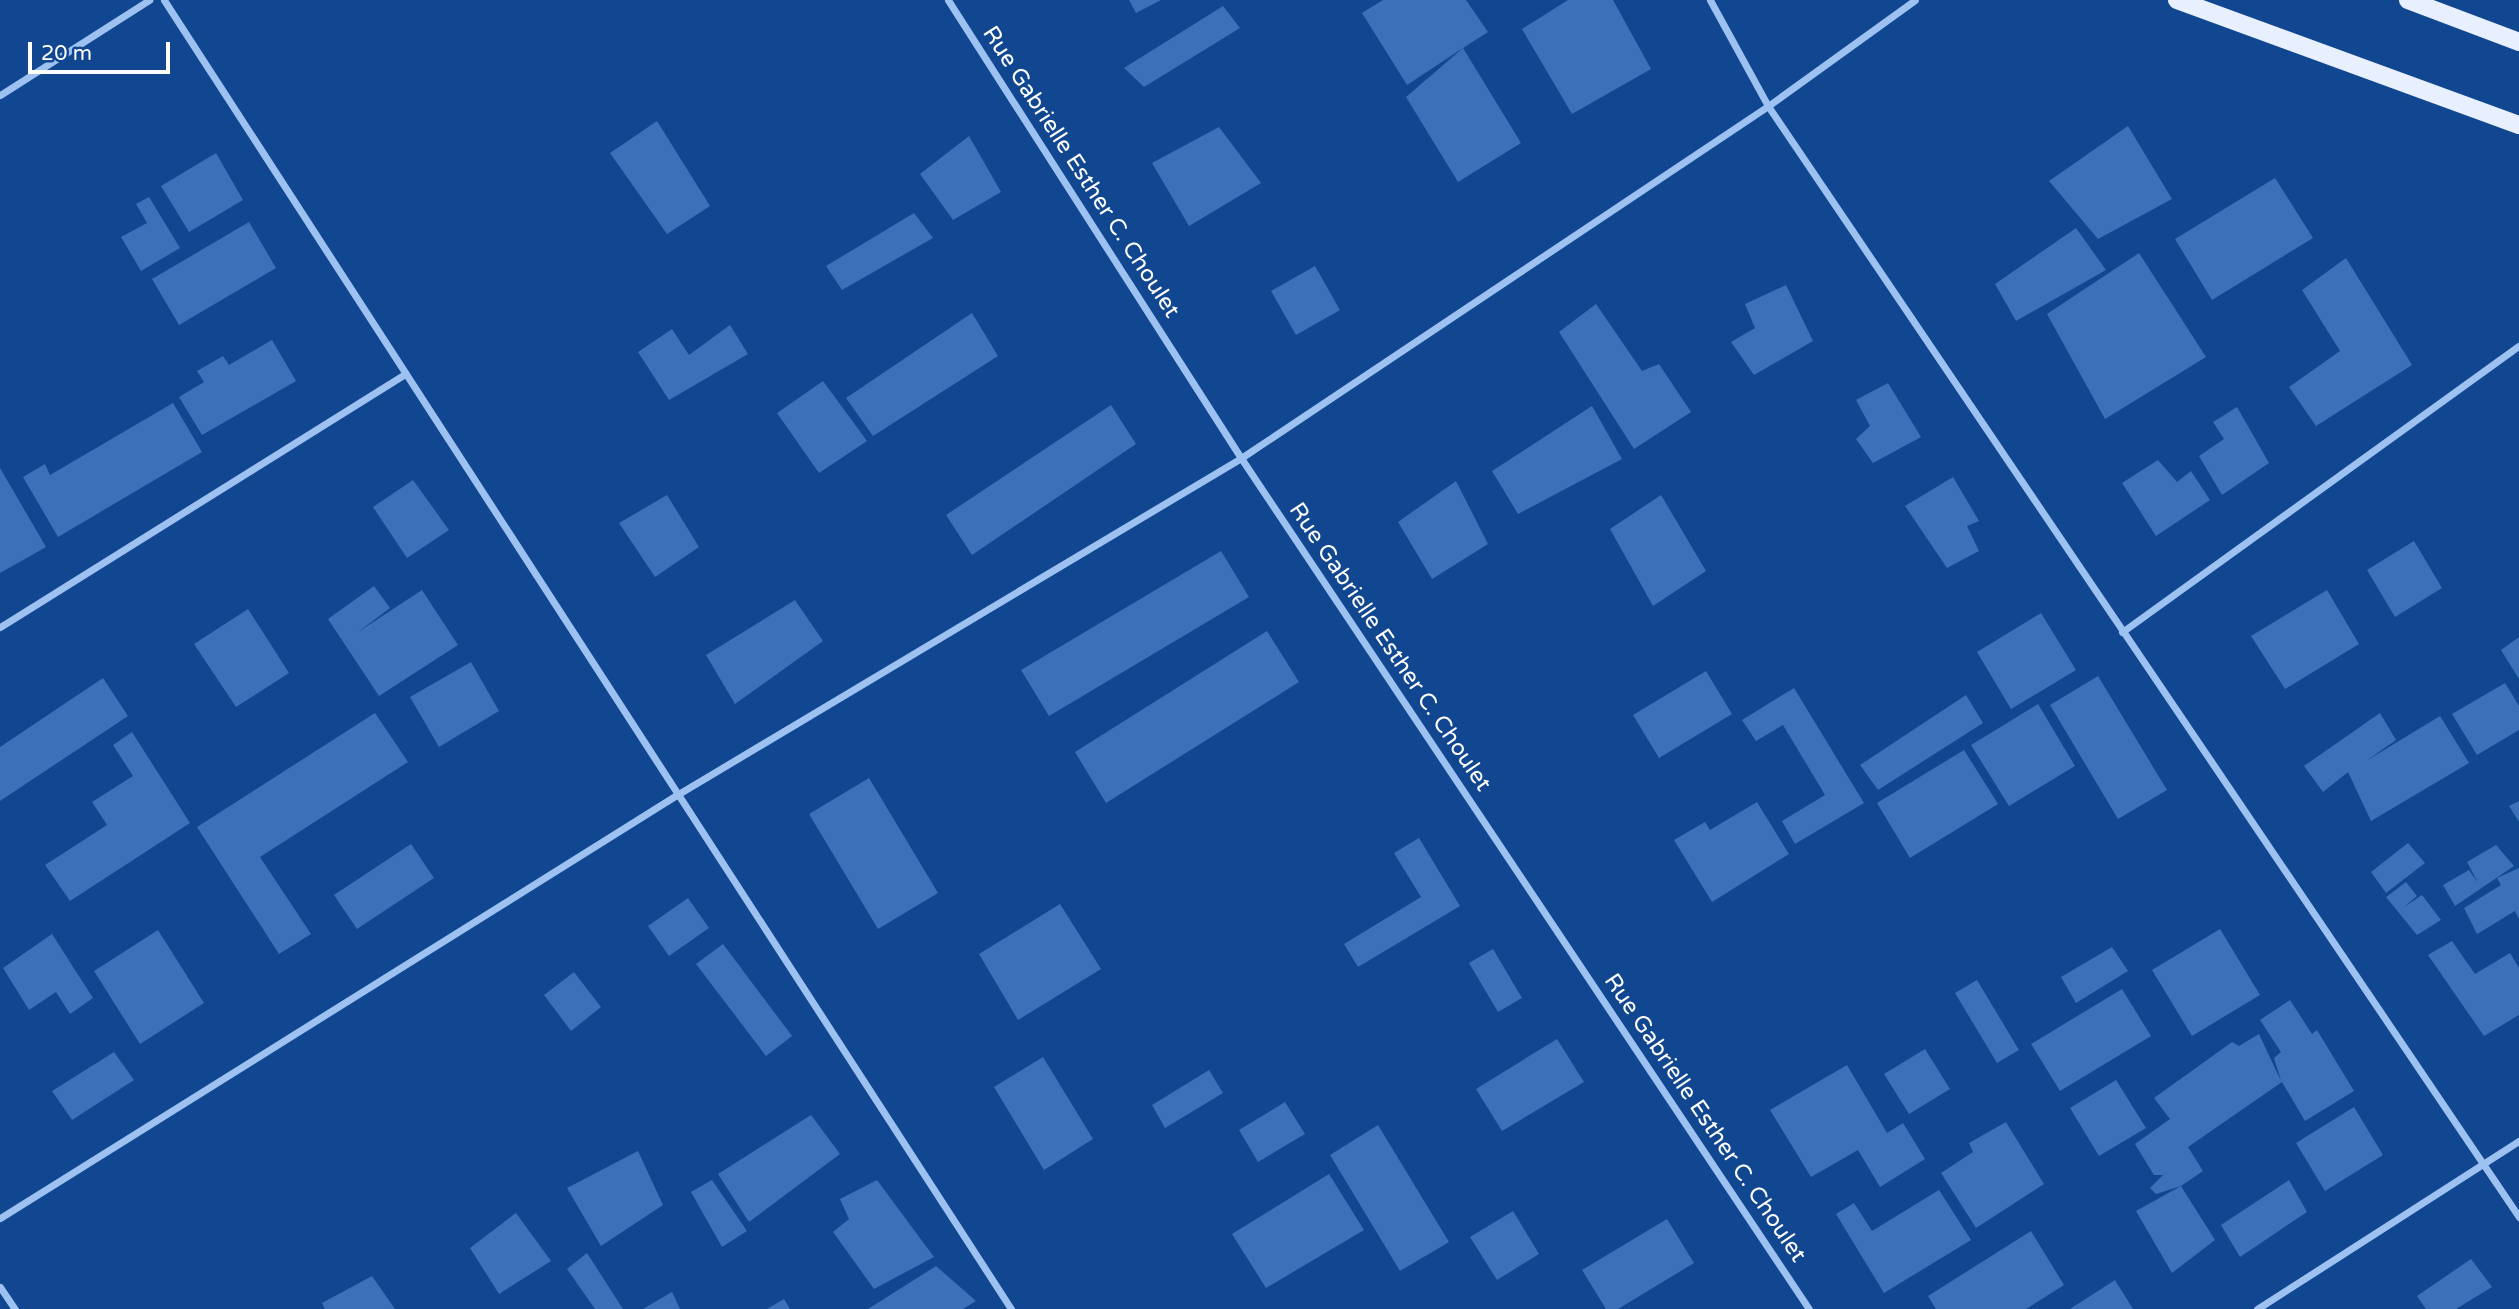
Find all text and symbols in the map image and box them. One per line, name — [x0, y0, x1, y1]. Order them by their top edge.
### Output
street label: Rue Gabrielle Esther C. Choulet — [976, 21, 1186, 323]
scale bar — [32, 28, 173, 72]
text: 20 m — [41, 41, 92, 66]
street label: Rue Gabrielle Esther C. Choulet — [1283, 498, 1497, 796]
street label: Rue Gabrielle Esther C. Choulet — [1598, 969, 1812, 1267]

